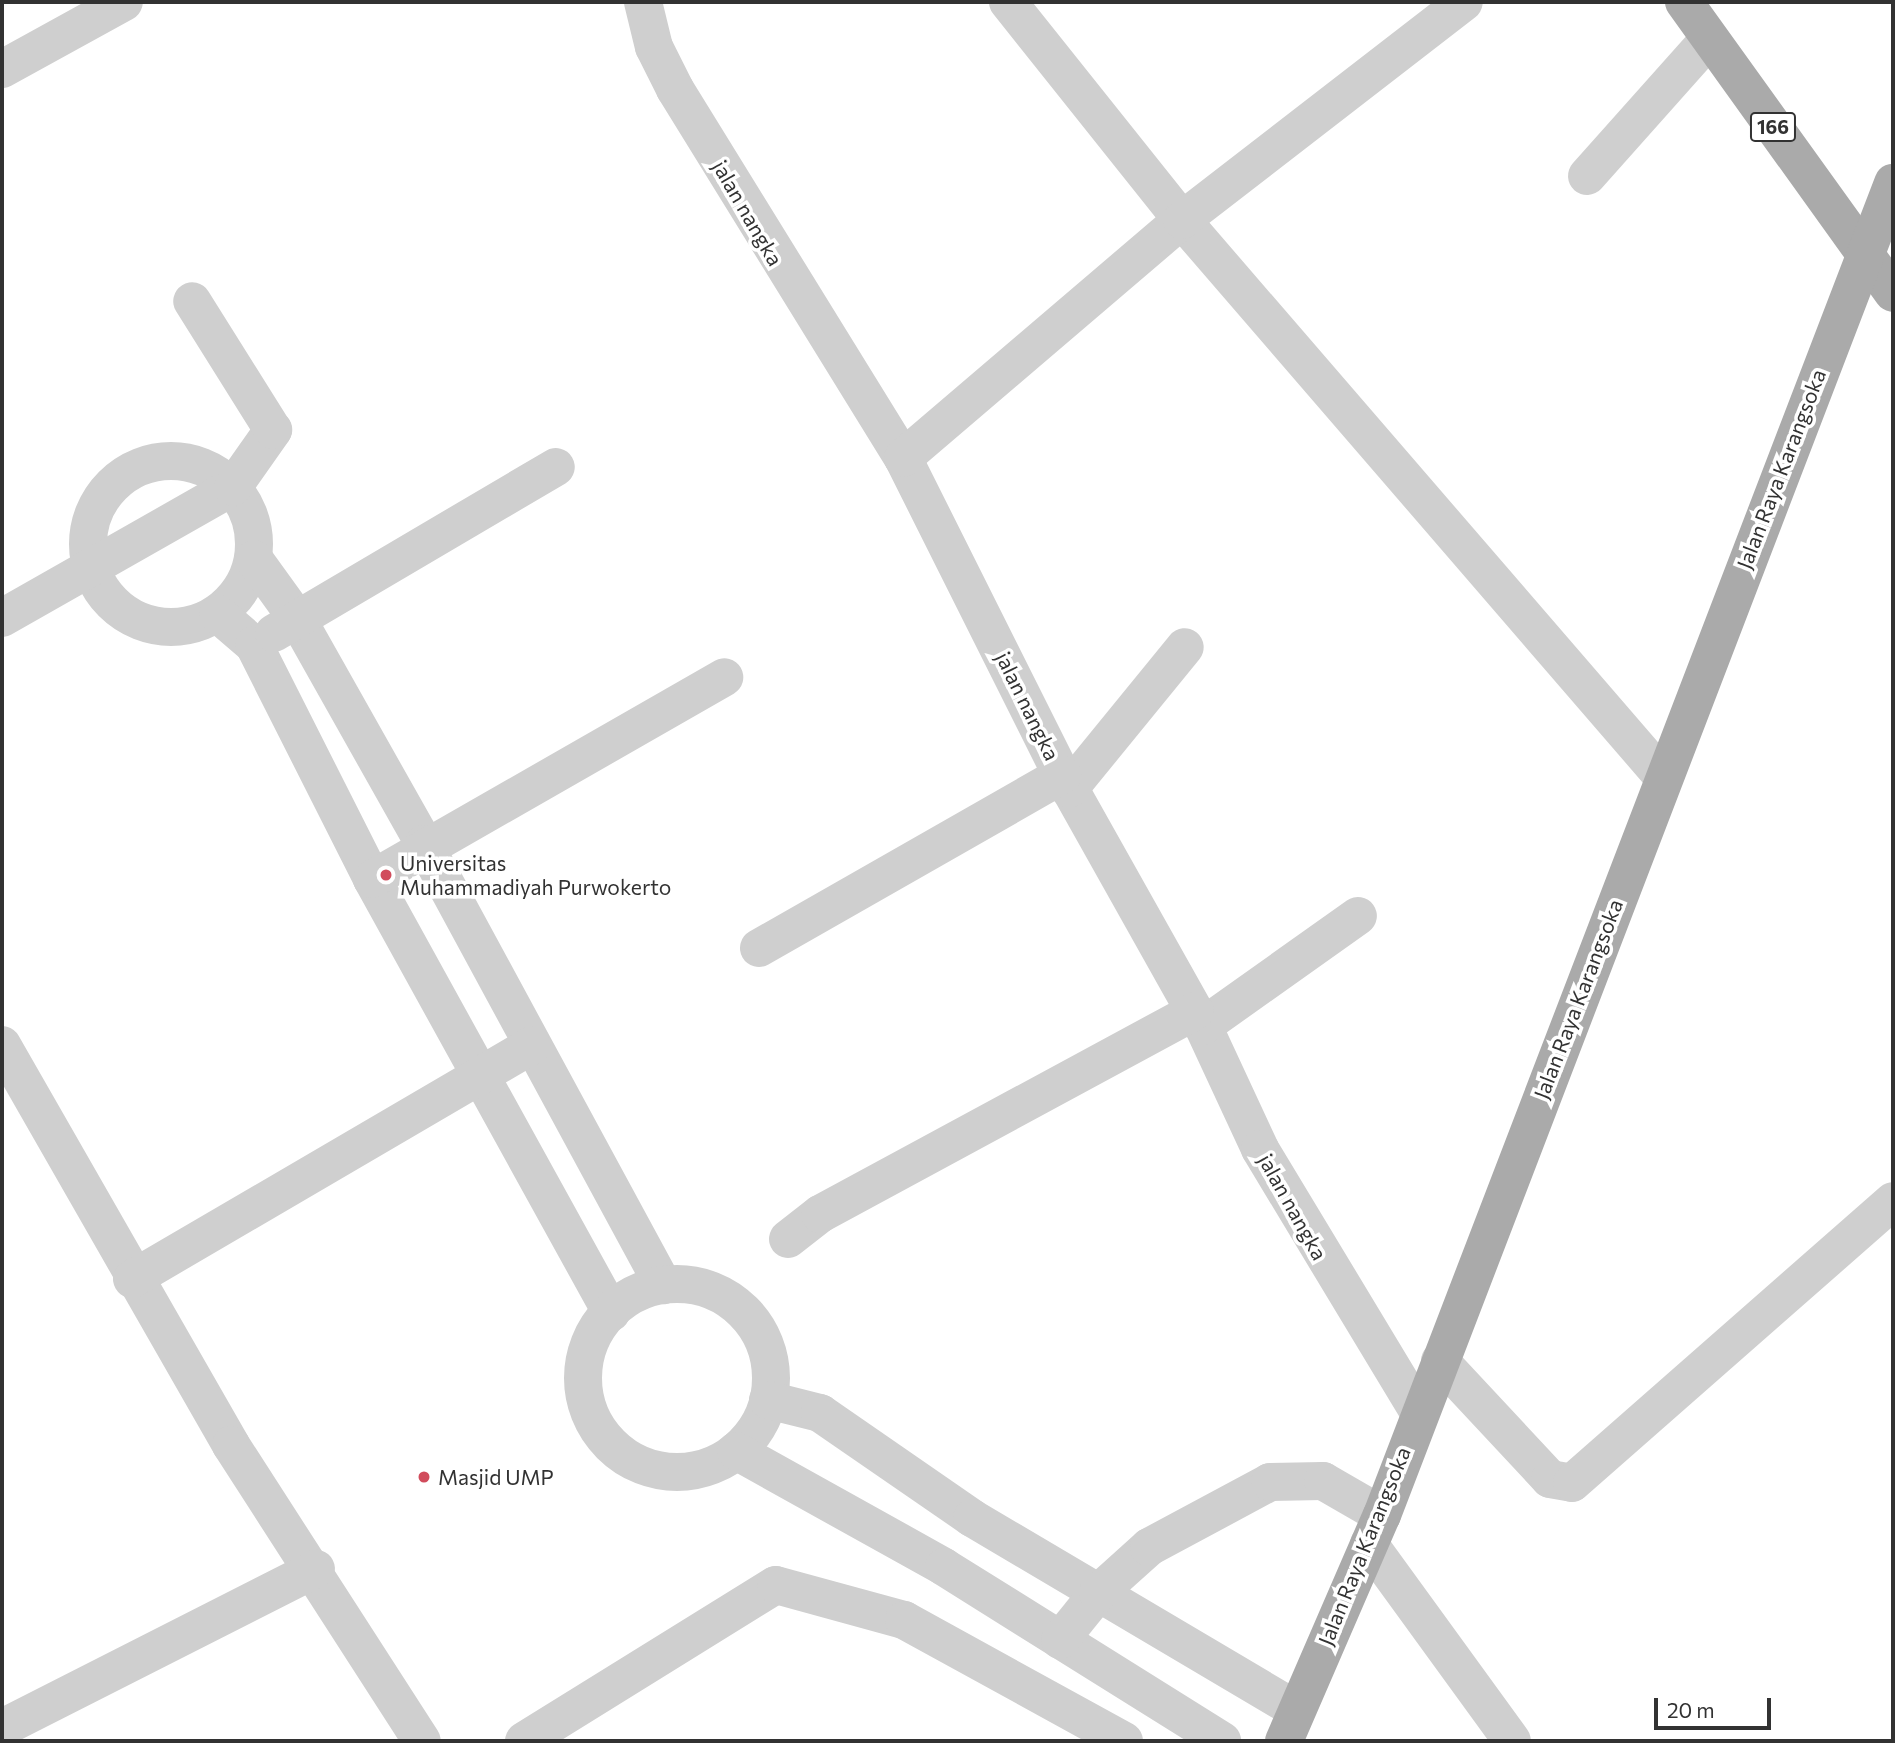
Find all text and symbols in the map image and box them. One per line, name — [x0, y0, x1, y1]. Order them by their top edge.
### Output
road number: 166 — [1748, 111, 1798, 142]
street label: jalan nangka — [708, 156, 788, 270]
street label: Jalan Raya Karangsoka — [1731, 366, 1831, 572]
street label: jalan nangka — [991, 648, 1065, 764]
place label: Universitas Muhammadiyah Purwokerto — [400, 850, 671, 900]
marker: Universitas Muhammadiyah Purwokerto — [378, 867, 394, 883]
street label: Jalan Raya Karangsoka — [1528, 896, 1628, 1102]
street label: jalan nangka — [1253, 1150, 1333, 1264]
street label: Jalan Raya Karangsoka — [1313, 1443, 1415, 1649]
place label: Masjid UMP — [438, 1464, 554, 1490]
marker: Masjid UMP — [416, 1469, 432, 1485]
scale bar — [1657, 1684, 1774, 1728]
text: 20 m — [1667, 1697, 1715, 1722]

